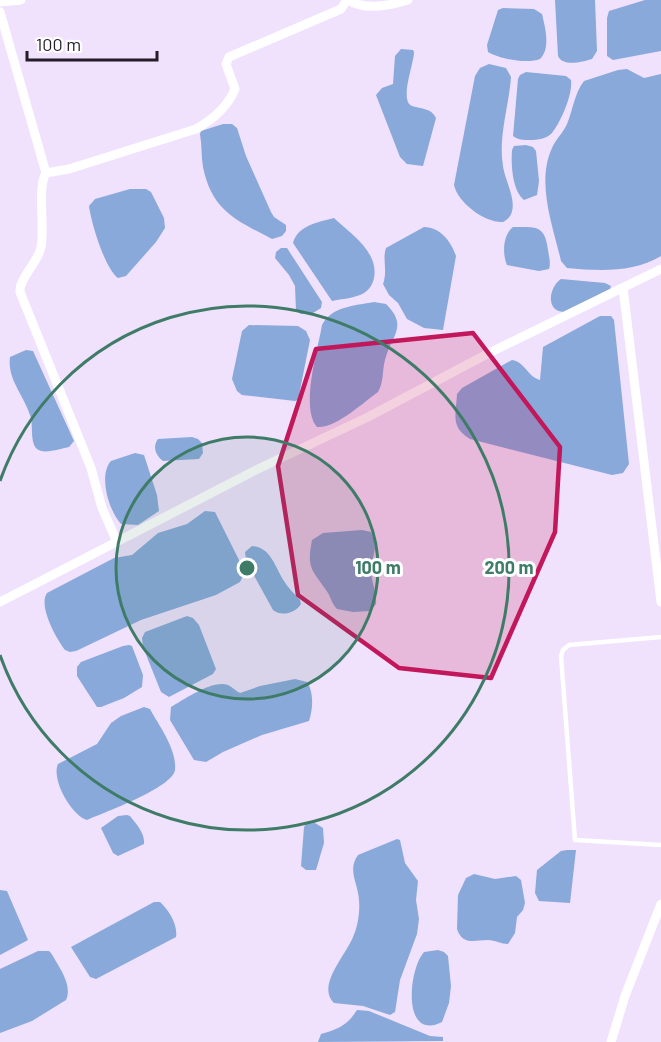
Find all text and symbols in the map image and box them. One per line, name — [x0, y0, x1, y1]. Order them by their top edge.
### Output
scale bar — [27, 24, 158, 62]
text: 100 m — [36, 33, 81, 55]
text: 100 m — [355, 556, 401, 578]
text: 200 m — [484, 556, 534, 578]
centre of rings — [237, 558, 257, 578]

